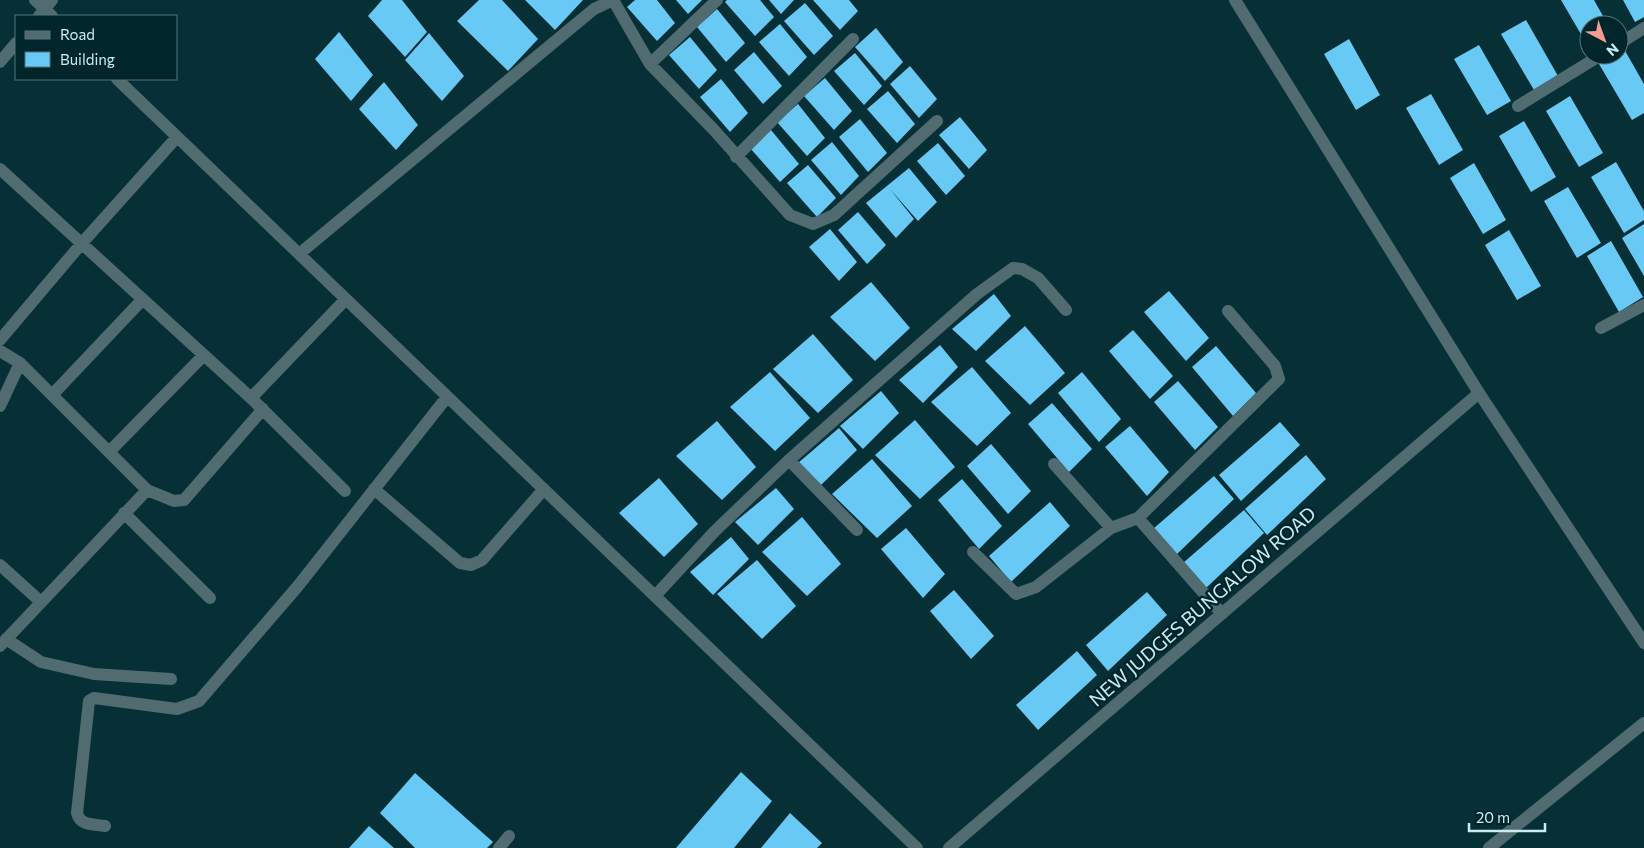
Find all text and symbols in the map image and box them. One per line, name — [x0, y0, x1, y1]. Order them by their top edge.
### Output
legend — [15, 15, 178, 80]
north arrow — [1579, 15, 1629, 65]
text: Road — [60, 25, 95, 43]
text: N — [1603, 40, 1622, 60]
text: Building — [60, 50, 115, 68]
street label: NEW JUDGES BUNGALOW ROAD — [1084, 501, 1320, 711]
scale bar — [1469, 800, 1545, 832]
text: 20 m — [1476, 808, 1510, 826]

